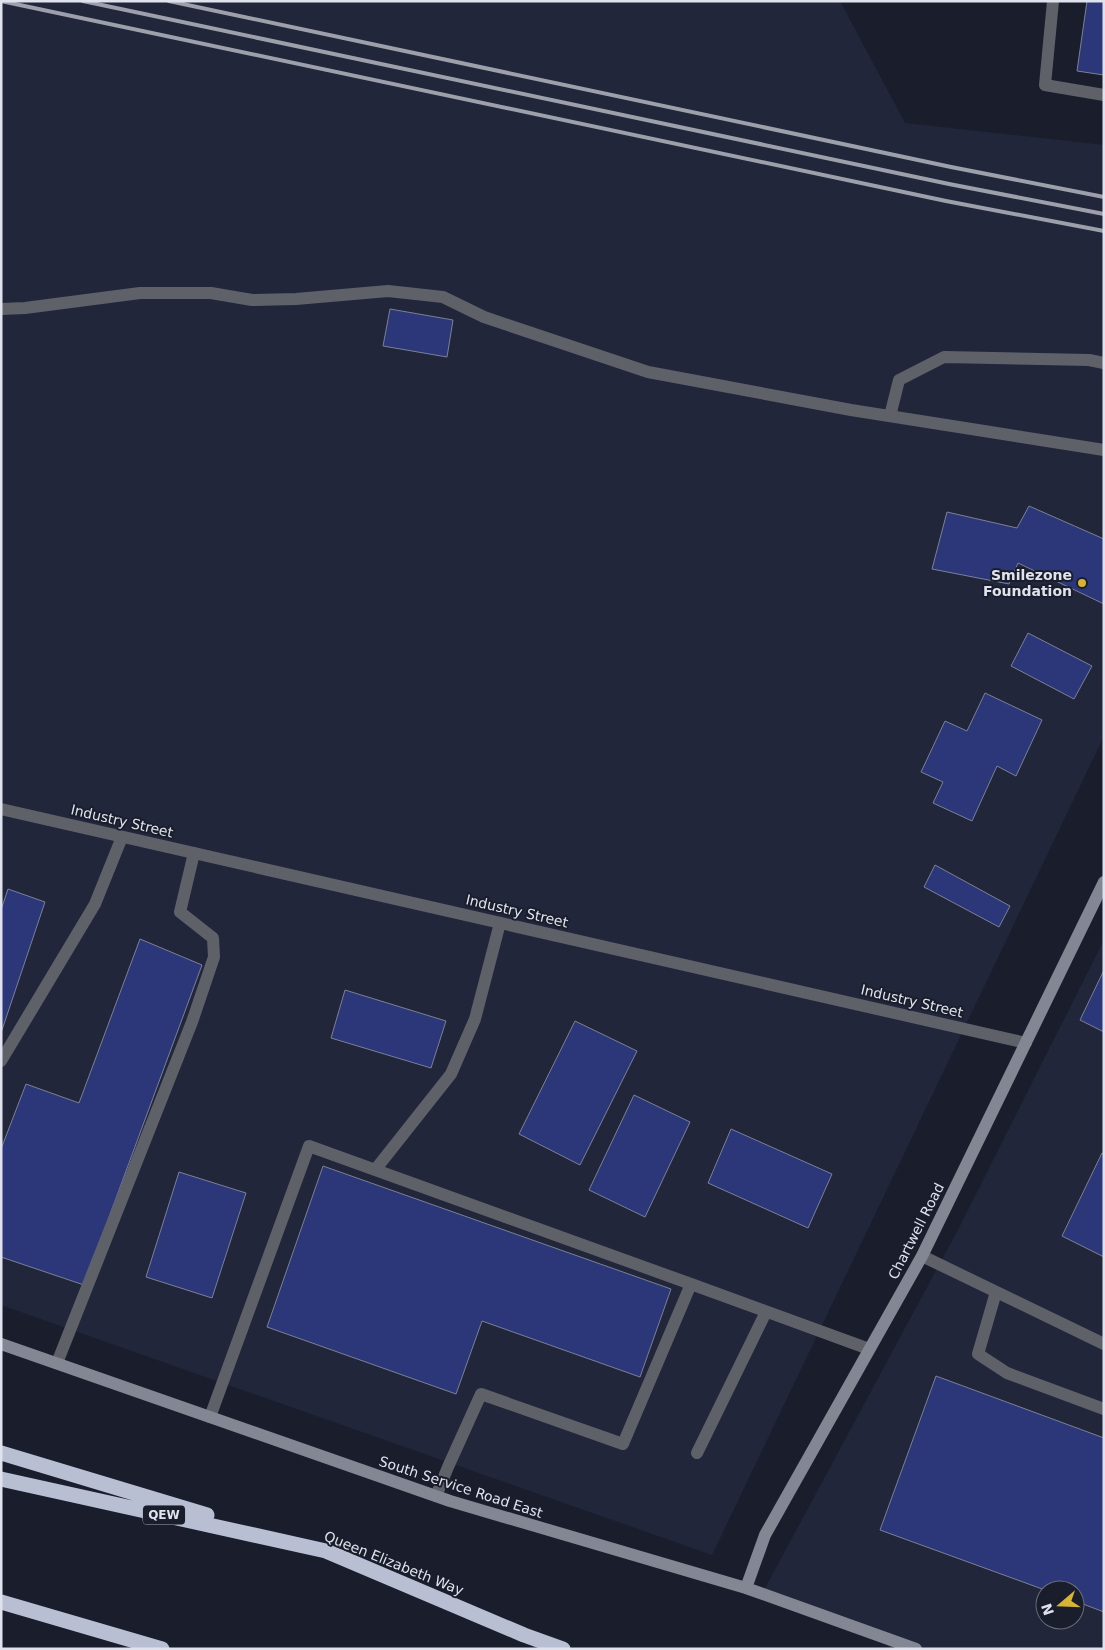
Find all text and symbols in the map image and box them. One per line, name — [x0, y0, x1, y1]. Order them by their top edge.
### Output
place label: Smilezone Foundation — [983, 567, 1072, 599]
marker: Smilezone Foundation — [1076, 577, 1088, 589]
street label: Industry Street — [69, 801, 175, 841]
street label: Industry Street — [464, 891, 570, 931]
street label: Industry Street — [859, 981, 965, 1021]
street label: Chartwell Road — [885, 1180, 947, 1282]
street label: South Service Road East — [377, 1453, 545, 1521]
road number: QEW — [143, 1506, 185, 1524]
street label: Queen Elizabeth Way — [322, 1528, 466, 1598]
north arrow — [1035, 1580, 1085, 1630]
text: N — [1038, 1601, 1057, 1617]

